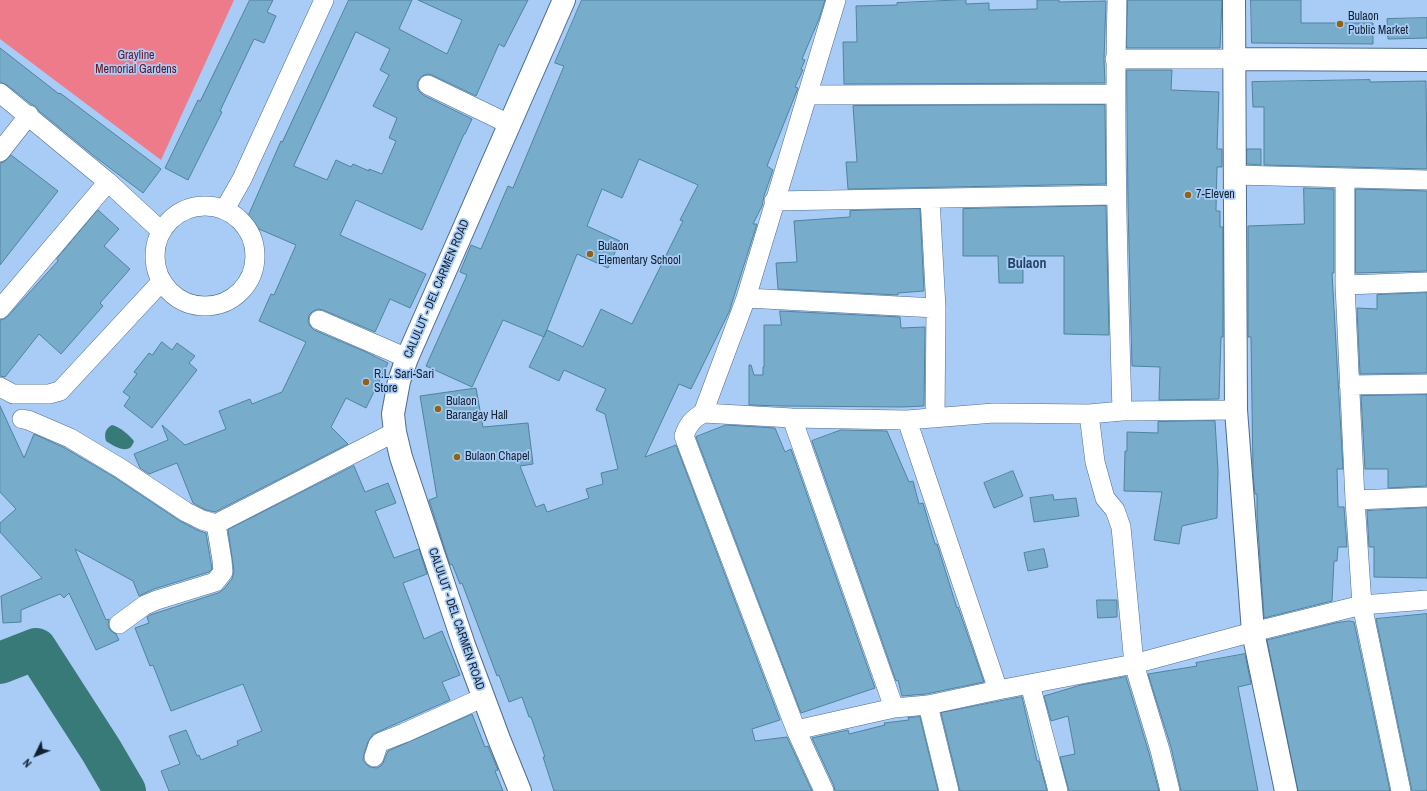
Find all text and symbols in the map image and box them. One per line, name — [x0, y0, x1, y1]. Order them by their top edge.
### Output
place label: Bulaon Public Market — [1348, 10, 1408, 38]
marker: Bulaon Public Market — [1335, 19, 1345, 29]
park label: Grayline Memorial Gardens — [95, 49, 177, 77]
place label: 7-Eleven — [1196, 188, 1235, 202]
marker: 7-Eleven — [1183, 190, 1193, 200]
street label: CALULUT - DEL CARMEN ROAD — [401, 217, 473, 361]
place label: Bulaon Elementary School — [598, 240, 681, 268]
marker: Bulaon Elementary School — [585, 249, 595, 259]
district label: Bulaon — [1008, 256, 1046, 272]
place label: R.L. Sari-Sari Store — [374, 368, 434, 396]
marker: R.L. Sari-Sari Store — [361, 377, 371, 387]
place label: Bulaon Barangay Hall — [446, 395, 508, 423]
marker: Bulaon Barangay Hall — [433, 404, 443, 414]
place label: Bulaon Chapel — [465, 450, 530, 464]
marker: Bulaon Chapel — [452, 452, 462, 462]
street label: CALULUT - DEL CARMEN ROAD — [425, 546, 487, 692]
north arrow — [16, 735, 56, 775]
text: N — [20, 756, 35, 770]

